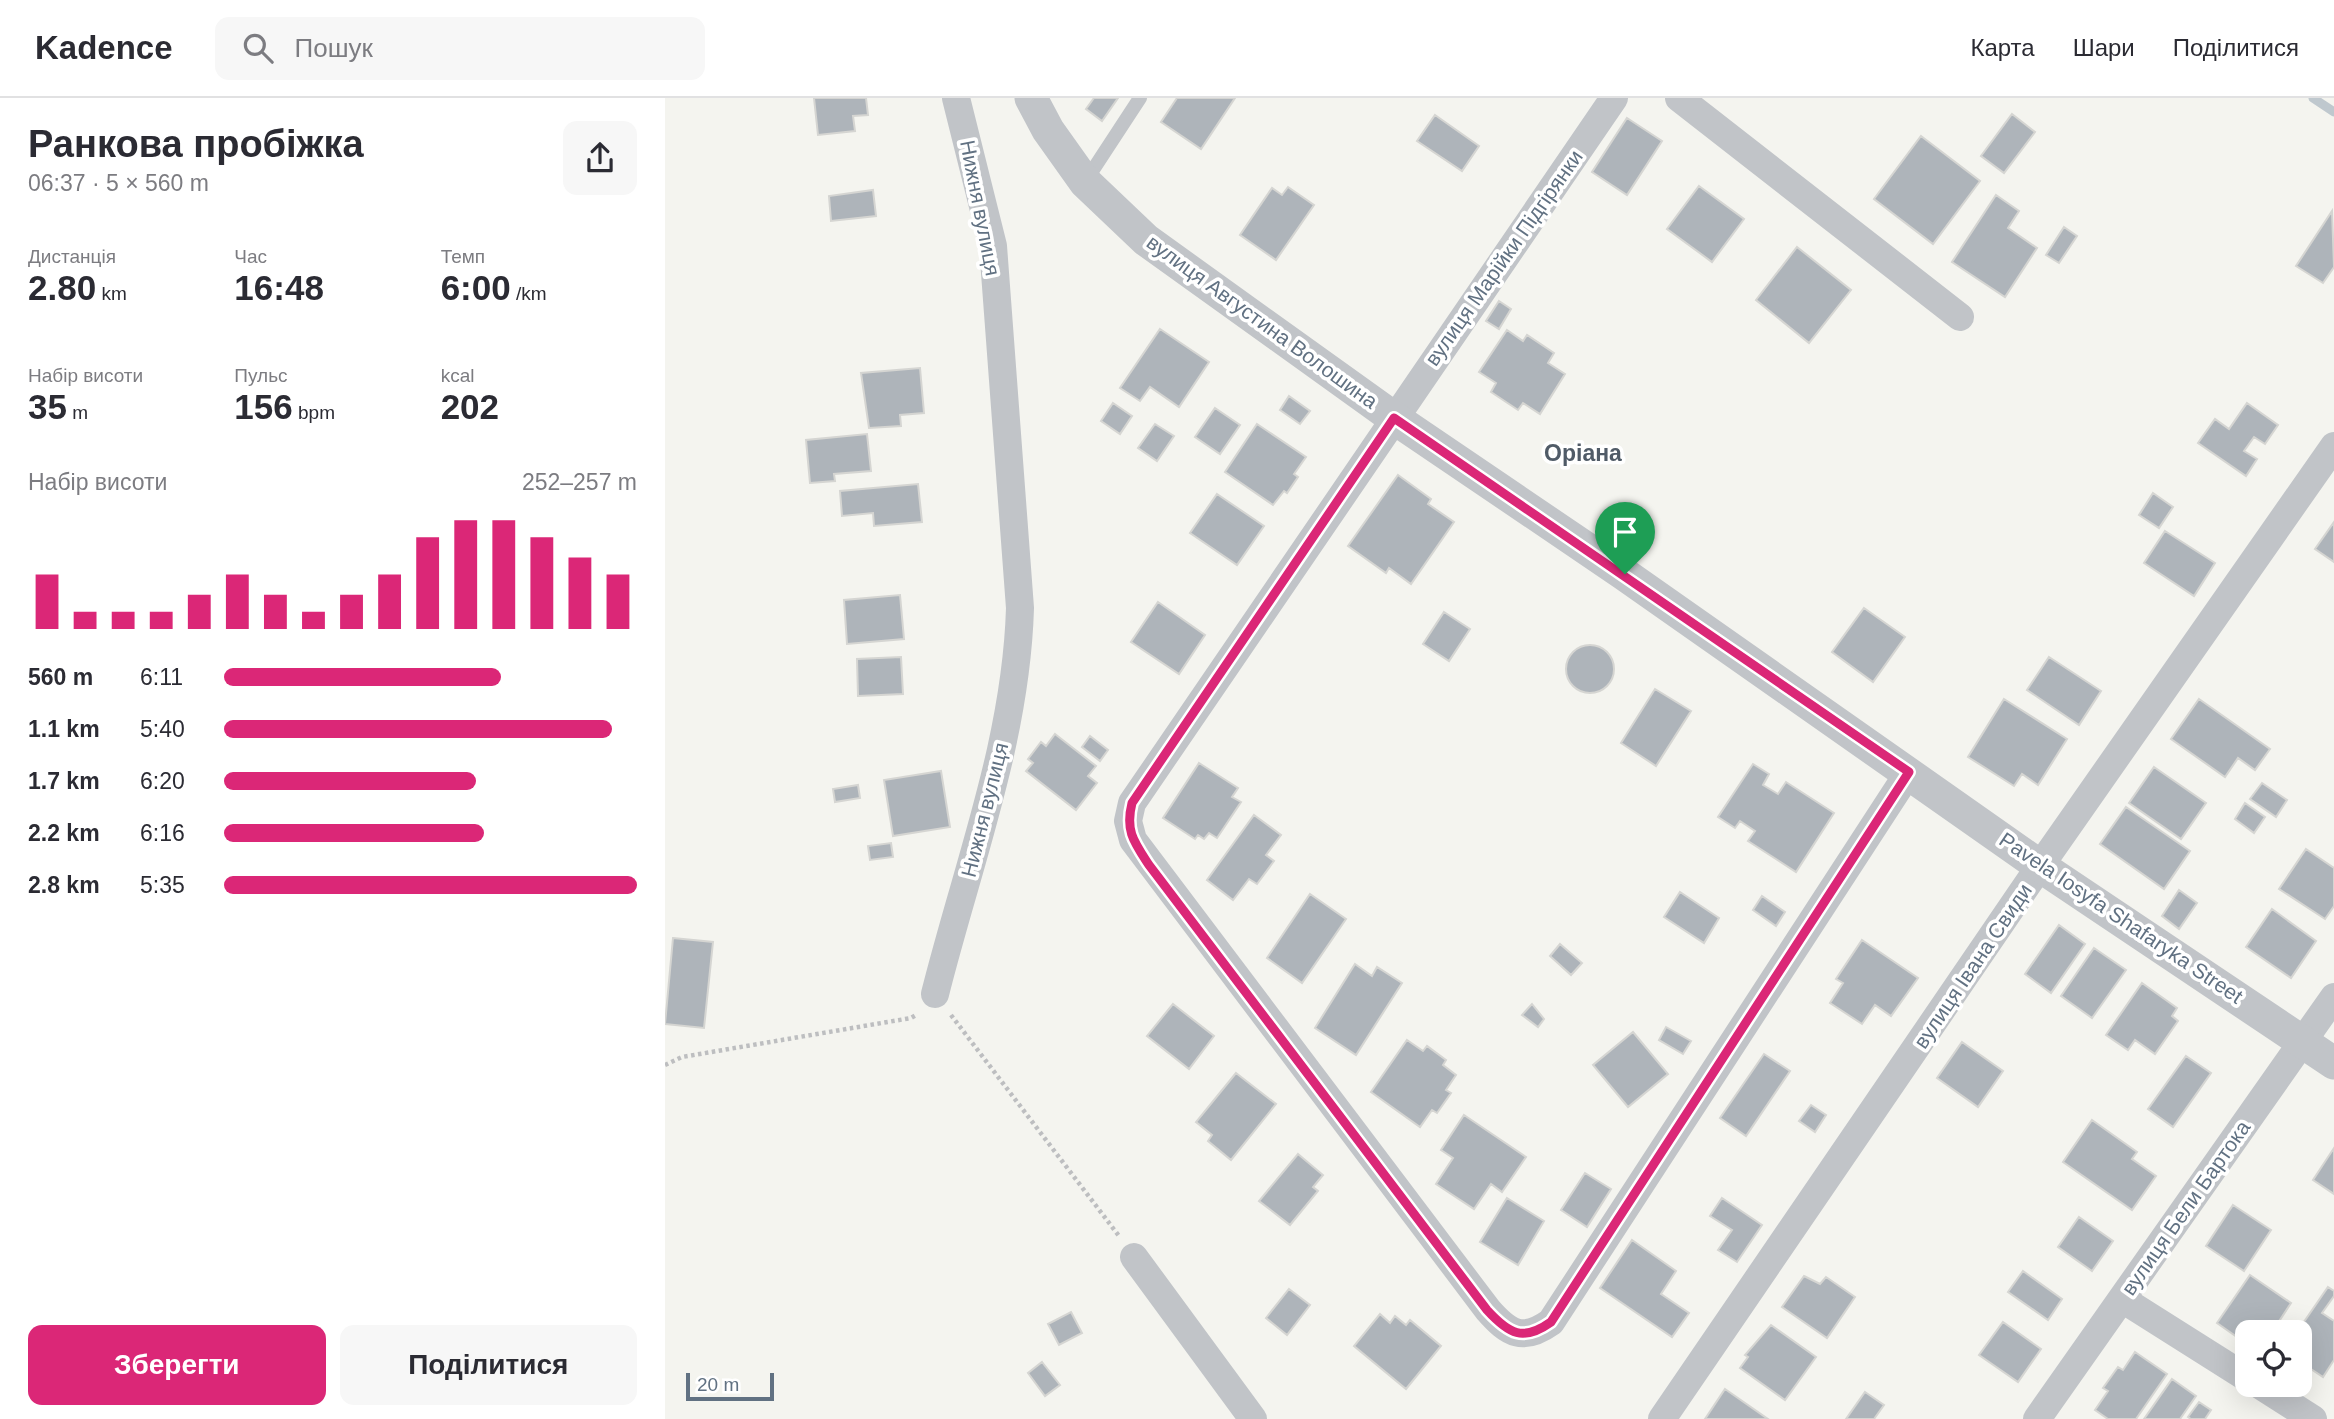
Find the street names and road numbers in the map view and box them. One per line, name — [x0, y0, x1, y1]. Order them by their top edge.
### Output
street label: Нижня вулиця — [956, 138, 1005, 278]
street label: вулиця Марійки Підгірянки — [1420, 146, 1587, 370]
street label: вулиця Августина Волошина — [1143, 230, 1382, 413]
street label: Нижня вулиця — [957, 740, 1012, 880]
street label: Pavela Iosyfa Shafaryka Street — [1995, 827, 2247, 1008]
street label: вулиця Івана Свиди — [1909, 879, 2036, 1052]
street label: вулиця Бели Бартока — [2117, 1116, 2255, 1299]

